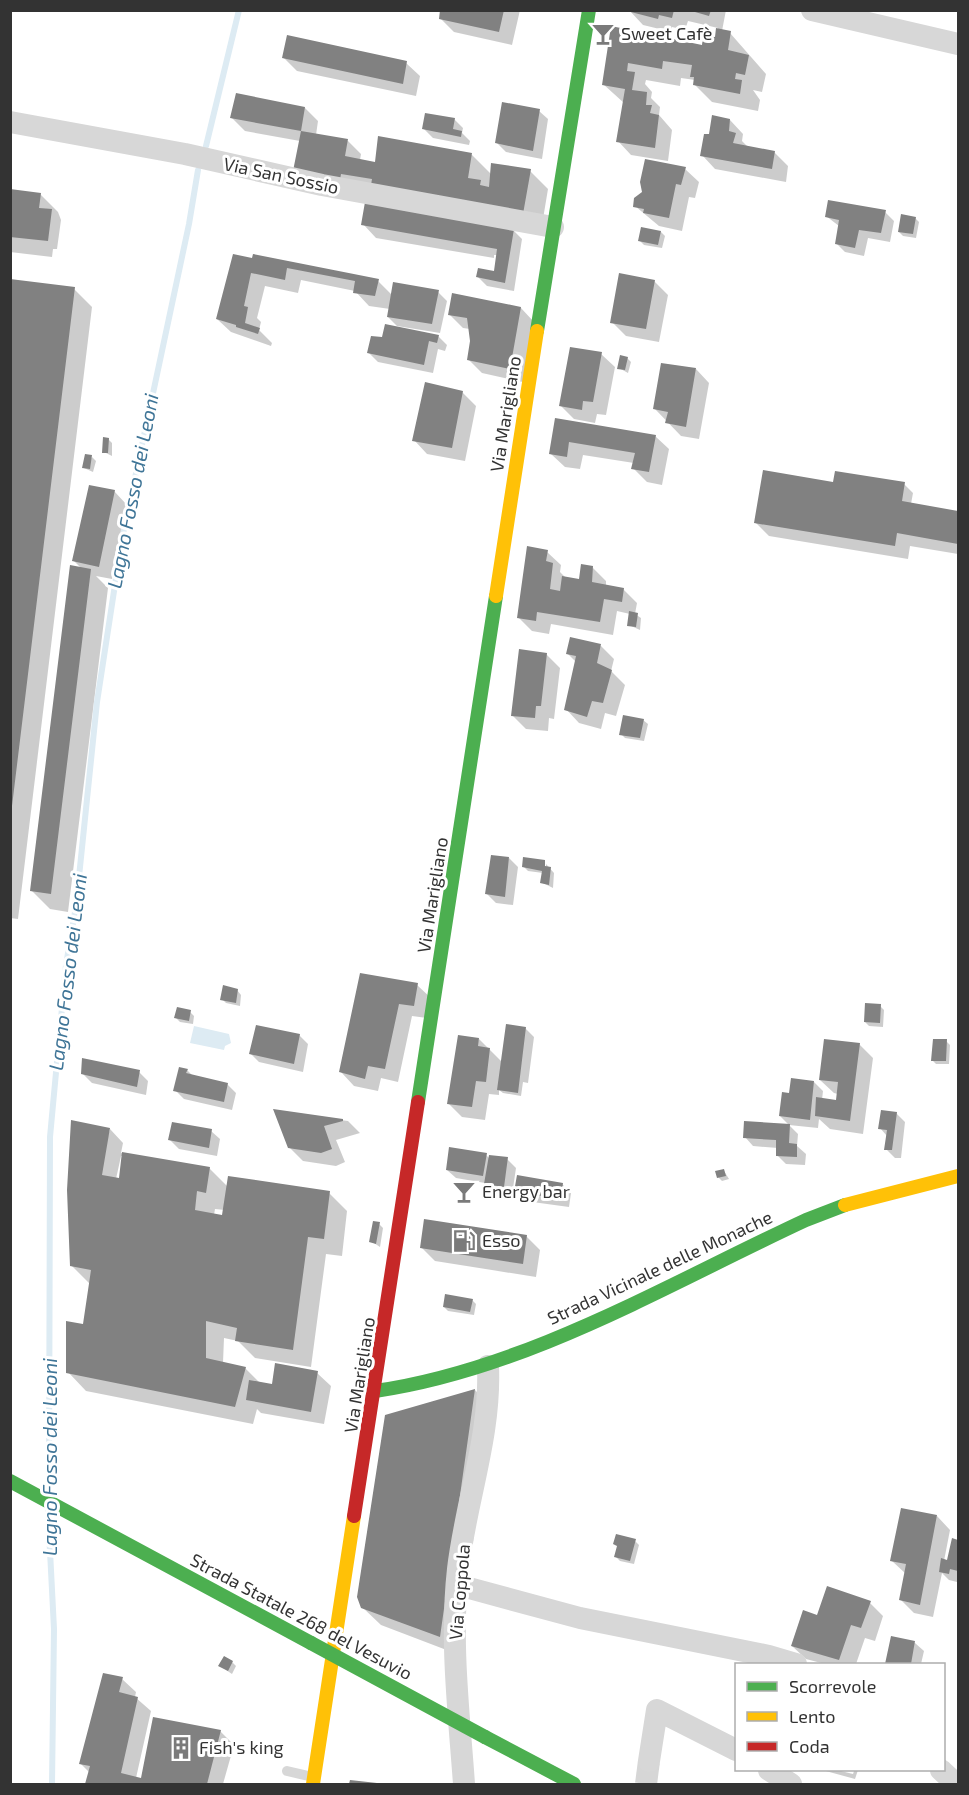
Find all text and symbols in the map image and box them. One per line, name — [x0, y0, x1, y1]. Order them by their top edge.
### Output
bar icon: Sweet Cafè — [590, 21, 616, 47]
place label: Sweet Cafè — [621, 22, 713, 44]
street label: Via San Sossio — [222, 152, 341, 198]
street label: Via Marigliano — [485, 354, 525, 473]
water label: Lagno Fosso dei Leoni — [101, 391, 163, 590]
street label: Via Marigliano — [412, 835, 452, 954]
water label: Lagno Fosso dei Leoni — [43, 872, 91, 1072]
bar icon: Energy bar — [451, 1179, 477, 1205]
place label: Energy bar — [482, 1180, 570, 1202]
street label: Strada Vicinale delle Monache — [544, 1205, 775, 1329]
fuel station icon: Esso — [451, 1228, 477, 1254]
place label: Esso — [482, 1229, 521, 1251]
street label: Via Marigliano — [339, 1315, 379, 1434]
water label: Lagno Fosso dei Leoni — [37, 1358, 61, 1556]
street label: Via Coppola — [444, 1543, 474, 1641]
street label: Strada Statale 268 del Vesuvio — [187, 1548, 416, 1684]
legend — [735, 1663, 945, 1771]
text: Scorrevole — [789, 1675, 876, 1697]
text: Lento — [789, 1705, 835, 1727]
building icon: Fish's king — [168, 1735, 194, 1761]
text: Coda — [789, 1735, 830, 1757]
place label: Fish's king — [199, 1736, 284, 1758]

